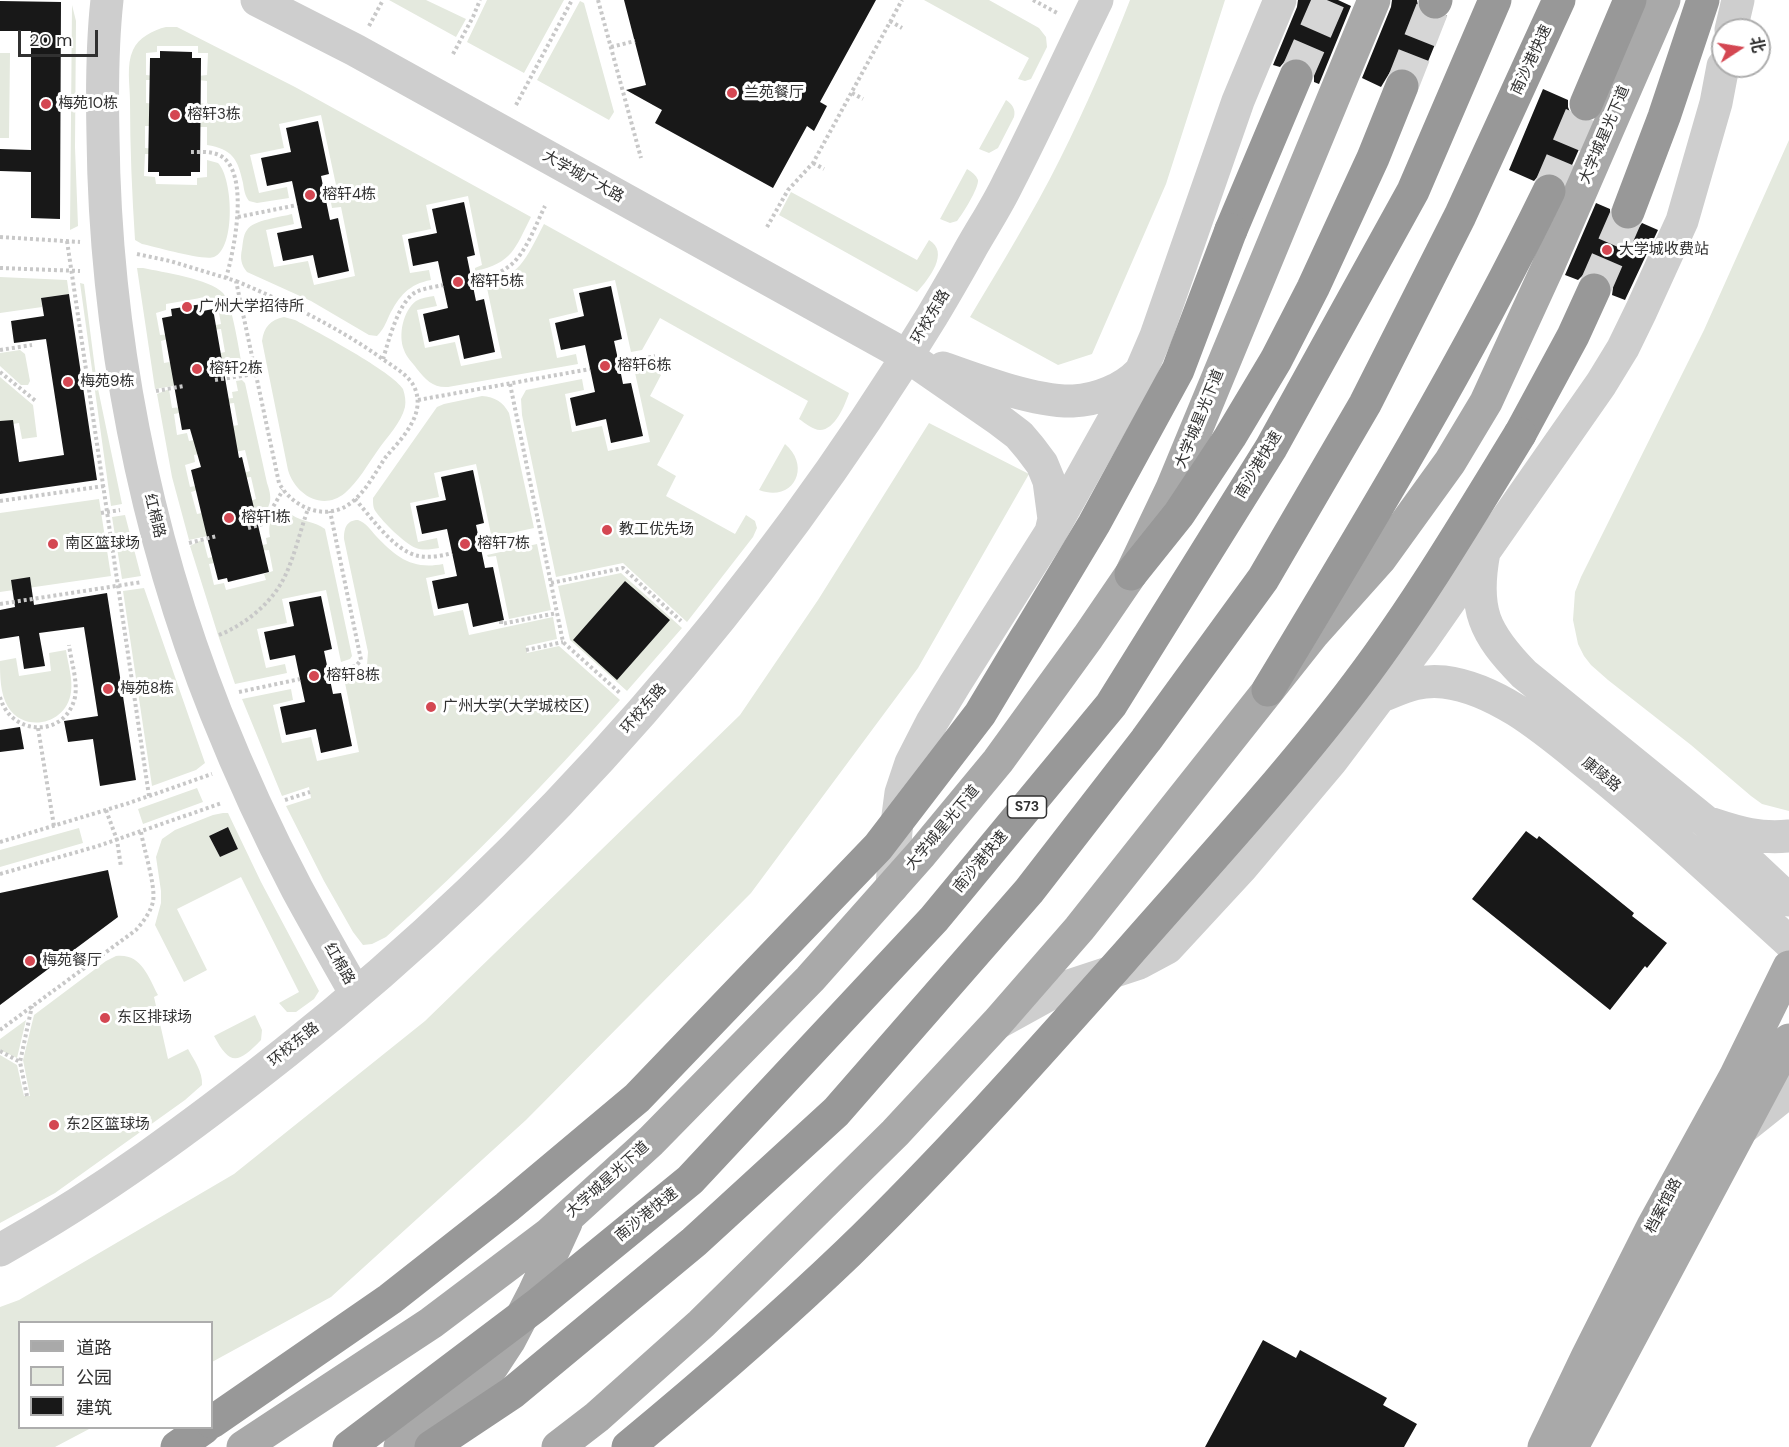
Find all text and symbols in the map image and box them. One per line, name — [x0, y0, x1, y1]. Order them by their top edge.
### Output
scale bar — [21, 18, 100, 56]
north arrow — [1711, 18, 1771, 78]
street label: 南沙港快速 — [1508, 22, 1556, 98]
text: 20 m — [29, 28, 72, 52]
text: 北 — [1745, 35, 1769, 55]
street label: 大学城星光下道 — [1576, 83, 1634, 187]
place label: 兰苑餐厅 — [744, 84, 804, 102]
marker: 兰苑餐厅 — [725, 86, 739, 100]
place label: 梅苑10栋 — [58, 95, 118, 113]
marker: 梅苑10栋 — [39, 97, 53, 111]
place label: 榕轩3栋 — [187, 106, 241, 124]
marker: 榕轩3栋 — [168, 108, 182, 122]
street label: 大学城广大路 — [539, 147, 627, 207]
place label: 榕轩4栋 — [322, 186, 376, 204]
marker: 榕轩4栋 — [303, 188, 317, 202]
place label: 大学城收费站 — [1619, 241, 1709, 259]
marker: 大学城收费站 — [1600, 243, 1614, 257]
place label: 榕轩5栋 — [470, 273, 524, 291]
marker: 榕轩5栋 — [451, 275, 465, 289]
street label: 环校东路 — [908, 287, 954, 347]
place label: 广州大学招待所 — [199, 298, 304, 316]
marker: 广州大学招待所 — [180, 300, 194, 314]
place label: 榕轩6栋 — [617, 357, 671, 375]
marker: 榕轩6栋 — [598, 359, 612, 373]
place label: 榕轩2栋 — [209, 360, 263, 378]
marker: 榕轩2栋 — [190, 362, 204, 376]
street label: 大学城星光下道 — [1172, 367, 1228, 471]
place label: 梅苑9栋 — [80, 373, 134, 391]
marker: 梅苑9栋 — [61, 375, 75, 389]
street label: 南沙港快速 — [1232, 428, 1286, 502]
street label: 红棉路 — [140, 492, 168, 540]
place label: 榕轩1栋 — [241, 509, 291, 527]
marker: 榕轩1栋 — [222, 511, 236, 525]
place label: 教工优先场 — [619, 521, 694, 539]
marker: 教工优先场 — [600, 523, 614, 537]
place label: 南区篮球场 — [65, 535, 140, 553]
place label: 榕轩7栋 — [477, 535, 530, 553]
marker: 南区篮球场 — [46, 537, 60, 551]
marker: 榕轩7栋 — [458, 537, 472, 551]
place label: 榕轩8栋 — [326, 667, 380, 685]
marker: 榕轩8栋 — [307, 669, 321, 683]
place label: 梅苑8栋 — [120, 680, 174, 698]
street label: 环校东路 — [618, 680, 670, 738]
marker: 梅苑8栋 — [101, 682, 115, 696]
place label: 广州大学(大学城校区) — [443, 698, 589, 716]
marker: 广州大学(大学城校区) — [424, 700, 438, 714]
street label: 康陵路 — [1578, 754, 1624, 796]
street label: 大学城星光下道 — [902, 782, 984, 874]
road number: S73 — [1008, 796, 1046, 818]
street label: 南沙港快速 — [950, 827, 1012, 897]
street label: 红棉路 — [320, 940, 358, 988]
place label: 梅苑餐厅 — [42, 952, 102, 970]
marker: 梅苑餐厅 — [23, 954, 37, 968]
place label: 东区排球场 — [117, 1009, 192, 1027]
marker: 东区排球场 — [98, 1011, 112, 1025]
street label: 环校东路 — [265, 1019, 323, 1071]
place label: 东2区篮球场 — [66, 1116, 150, 1134]
marker: 东2区篮球场 — [47, 1118, 61, 1132]
street label: 大学城星光下道 — [563, 1138, 653, 1222]
street label: 档案馆路 — [1642, 1175, 1686, 1237]
street label: 南沙港快速 — [612, 1184, 682, 1246]
legend — [18, 1321, 213, 1429]
text: 道路 — [76, 1336, 112, 1360]
text: 公园 — [76, 1366, 112, 1390]
text: 建筑 — [76, 1396, 112, 1420]

